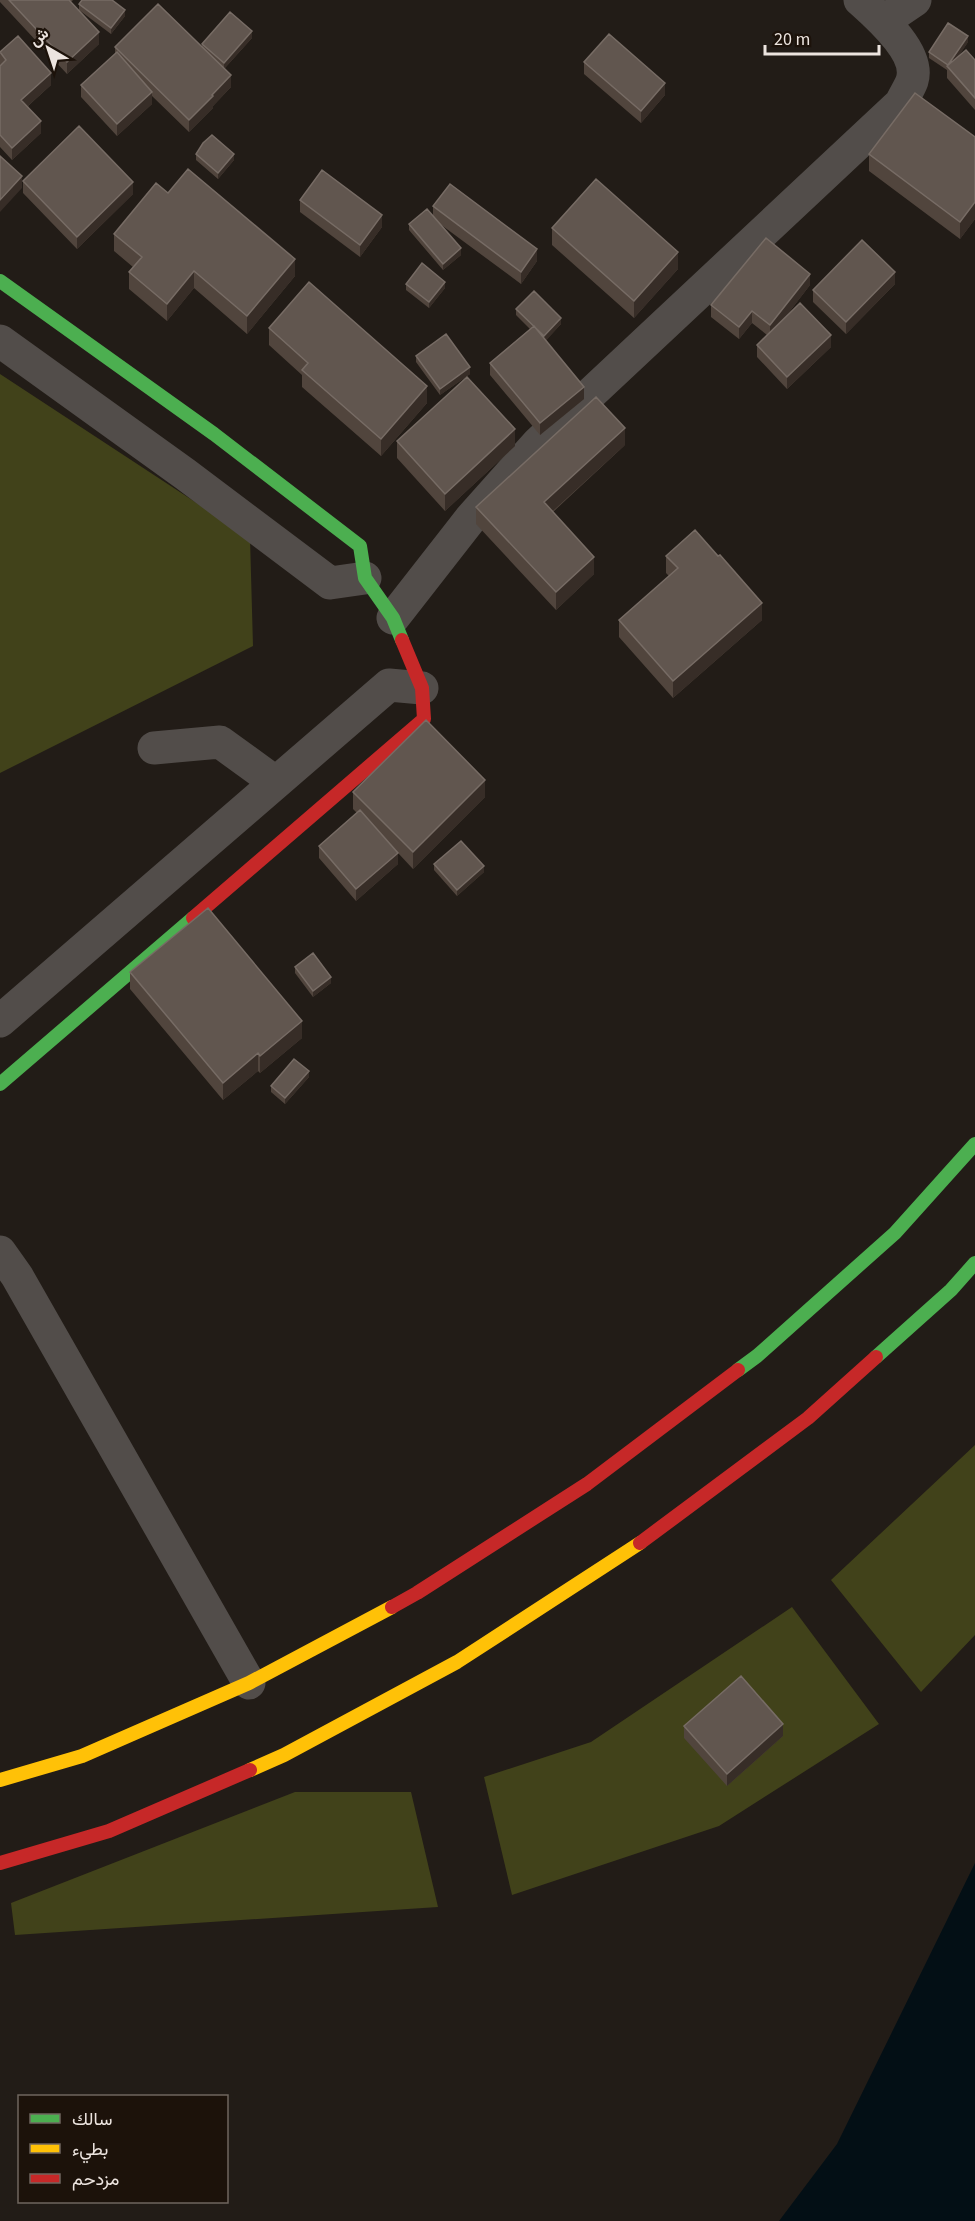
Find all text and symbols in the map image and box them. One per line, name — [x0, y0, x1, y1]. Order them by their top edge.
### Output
north arrow — [18, 18, 78, 78]
scale bar — [765, 18, 879, 56]
text: ش — [25, 23, 54, 52]
text: 20 m — [774, 27, 810, 52]
legend — [18, 2095, 228, 2203]
text: سالك — [72, 2107, 112, 2132]
text: بطيء — [72, 2137, 108, 2164]
text: مزدحم — [72, 2167, 119, 2192]

